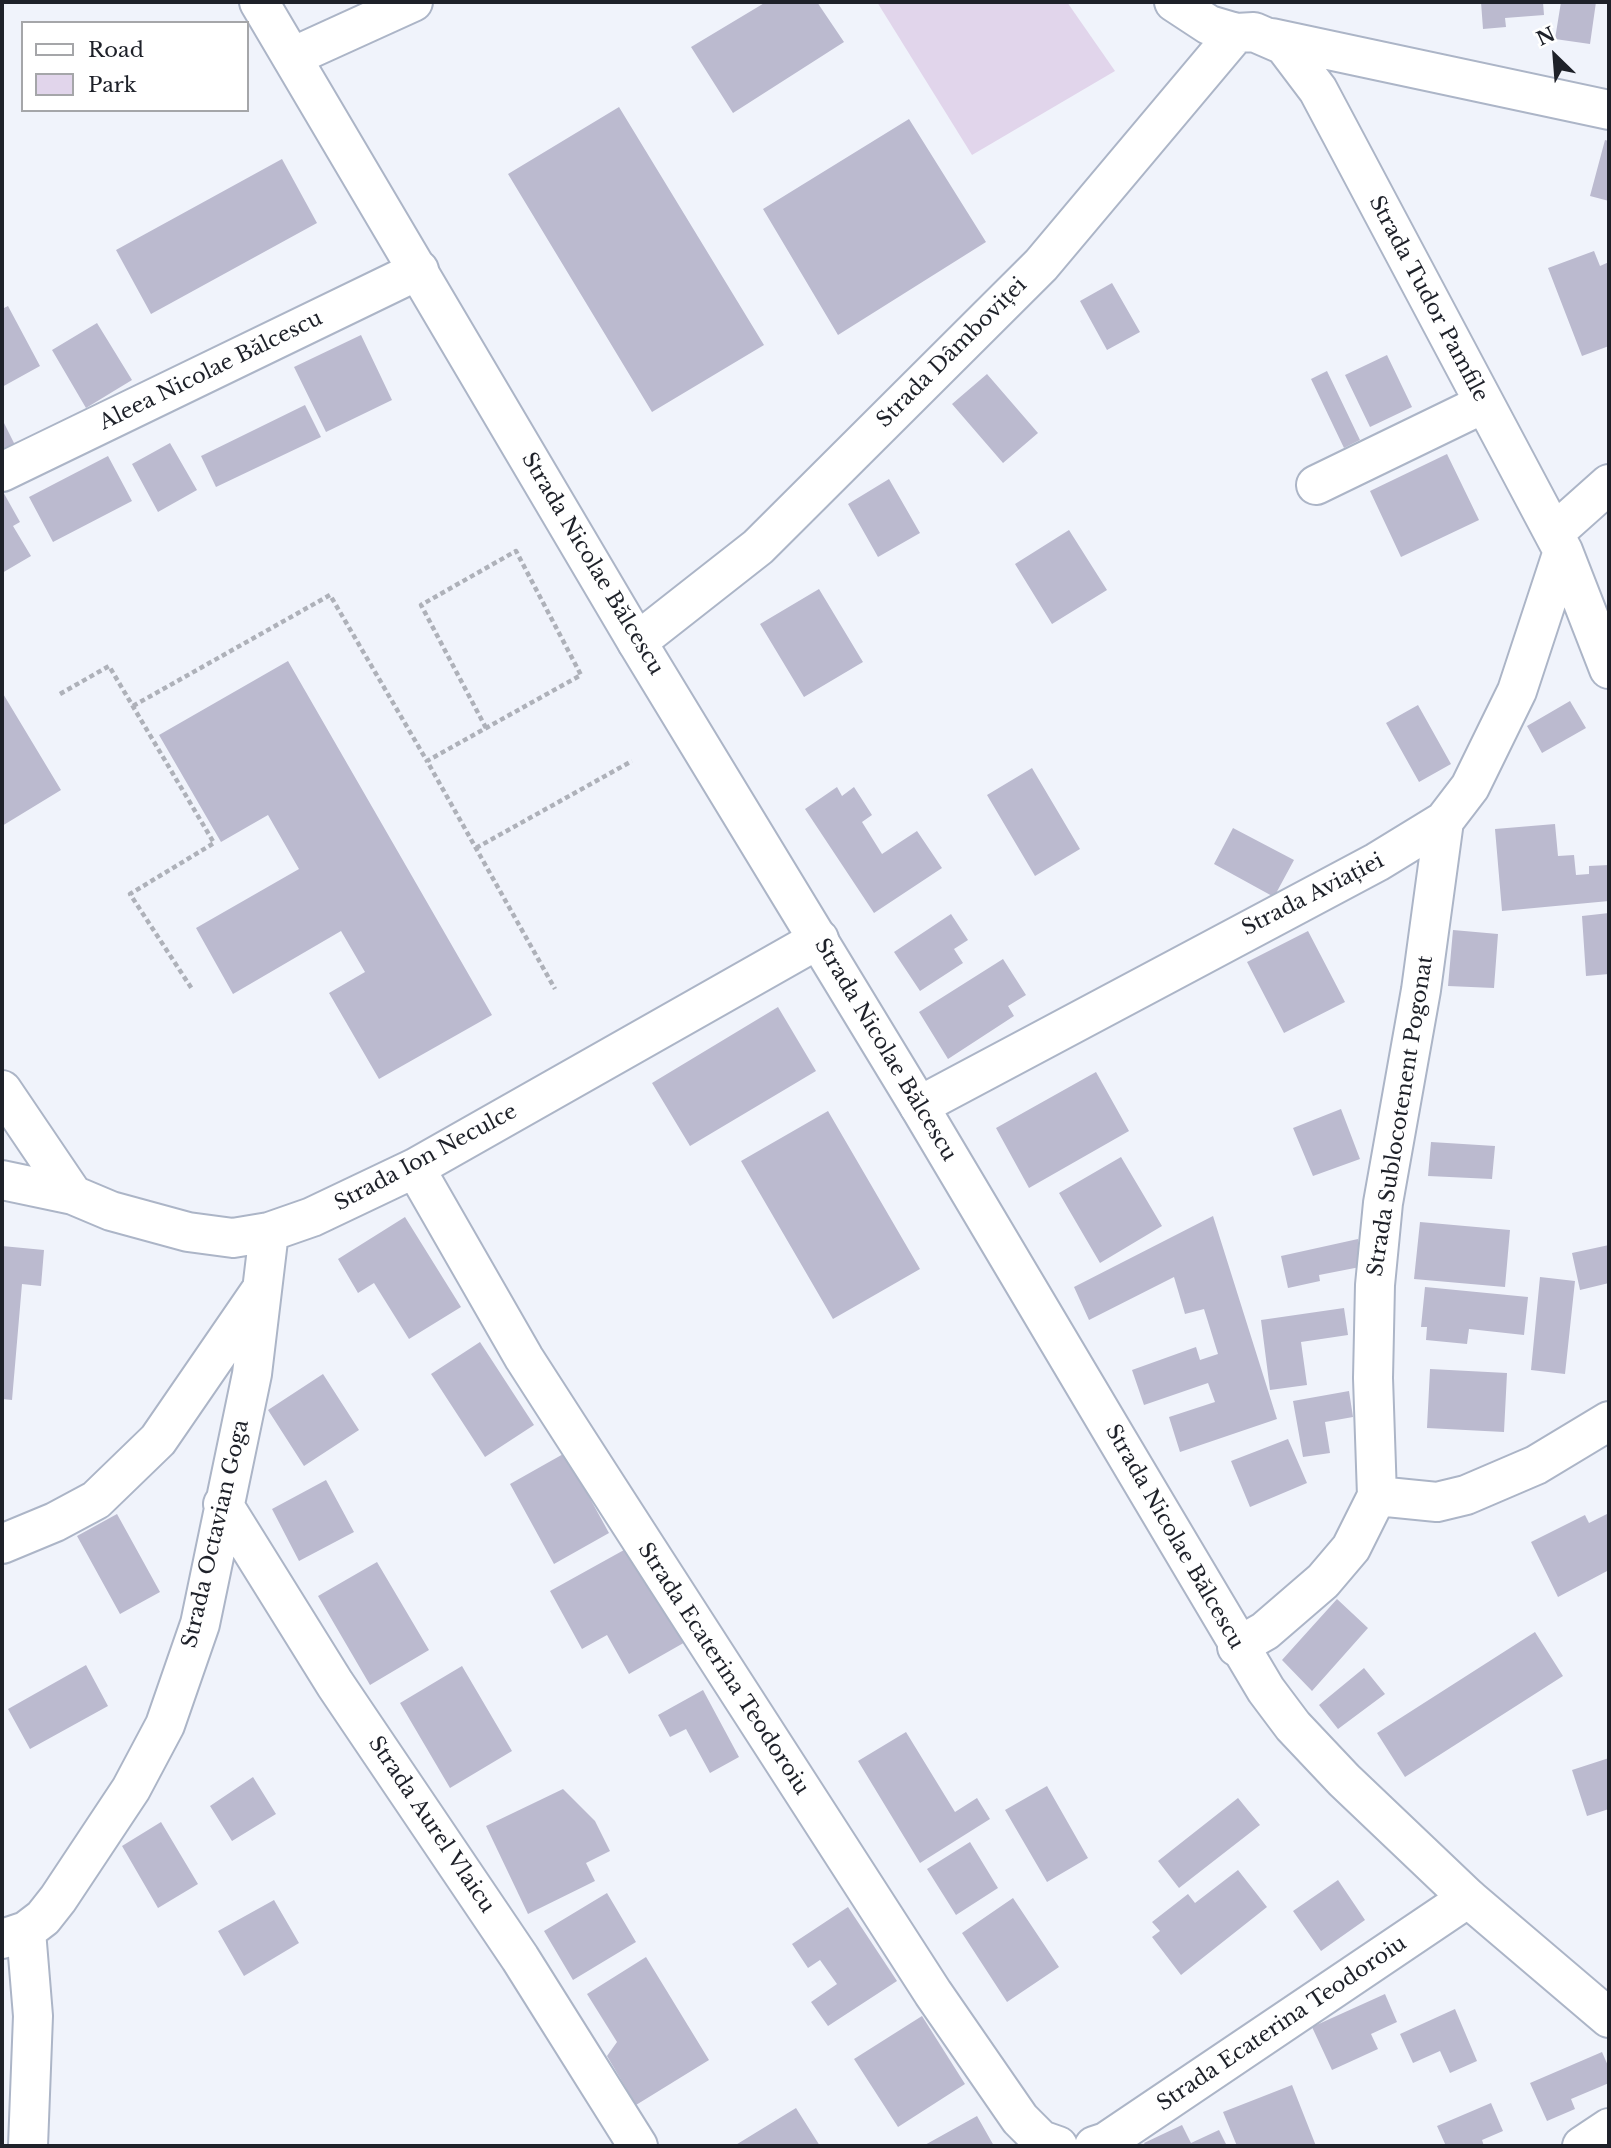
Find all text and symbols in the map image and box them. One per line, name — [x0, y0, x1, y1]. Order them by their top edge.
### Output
legend — [21, 21, 248, 112]
north arrow — [1520, 21, 1590, 91]
text: N — [1533, 22, 1559, 51]
text: Road — [88, 37, 144, 63]
text: Park — [88, 72, 137, 98]
street label: Strada Tudor Pamfile — [1363, 192, 1493, 406]
street label: Strada Dâmboviței — [872, 273, 1032, 433]
street label: Aleea Nicolae Bălcescu — [95, 306, 327, 436]
street label: Strada Nicolae Bălcescu — [516, 448, 668, 680]
street label: Strada Aviației — [1238, 848, 1388, 942]
street label: Strada Nicolae Bălcescu — [809, 934, 961, 1166]
street label: Strada Sublocotenent Pogonat — [1363, 954, 1439, 1278]
street label: Strada Ion Neculce — [330, 1099, 522, 1217]
street label: Strada Octavian Goga — [177, 1417, 255, 1651]
street label: Strada Nicolae Bălcescu — [1099, 1420, 1249, 1654]
street label: Strada Ecaterina Teodoroiu — [632, 1538, 814, 1800]
street label: Strada Aurel Vlaicu — [363, 1732, 499, 1918]
street label: Strada Ecaterina Teodoroiu — [1153, 1931, 1411, 2117]

